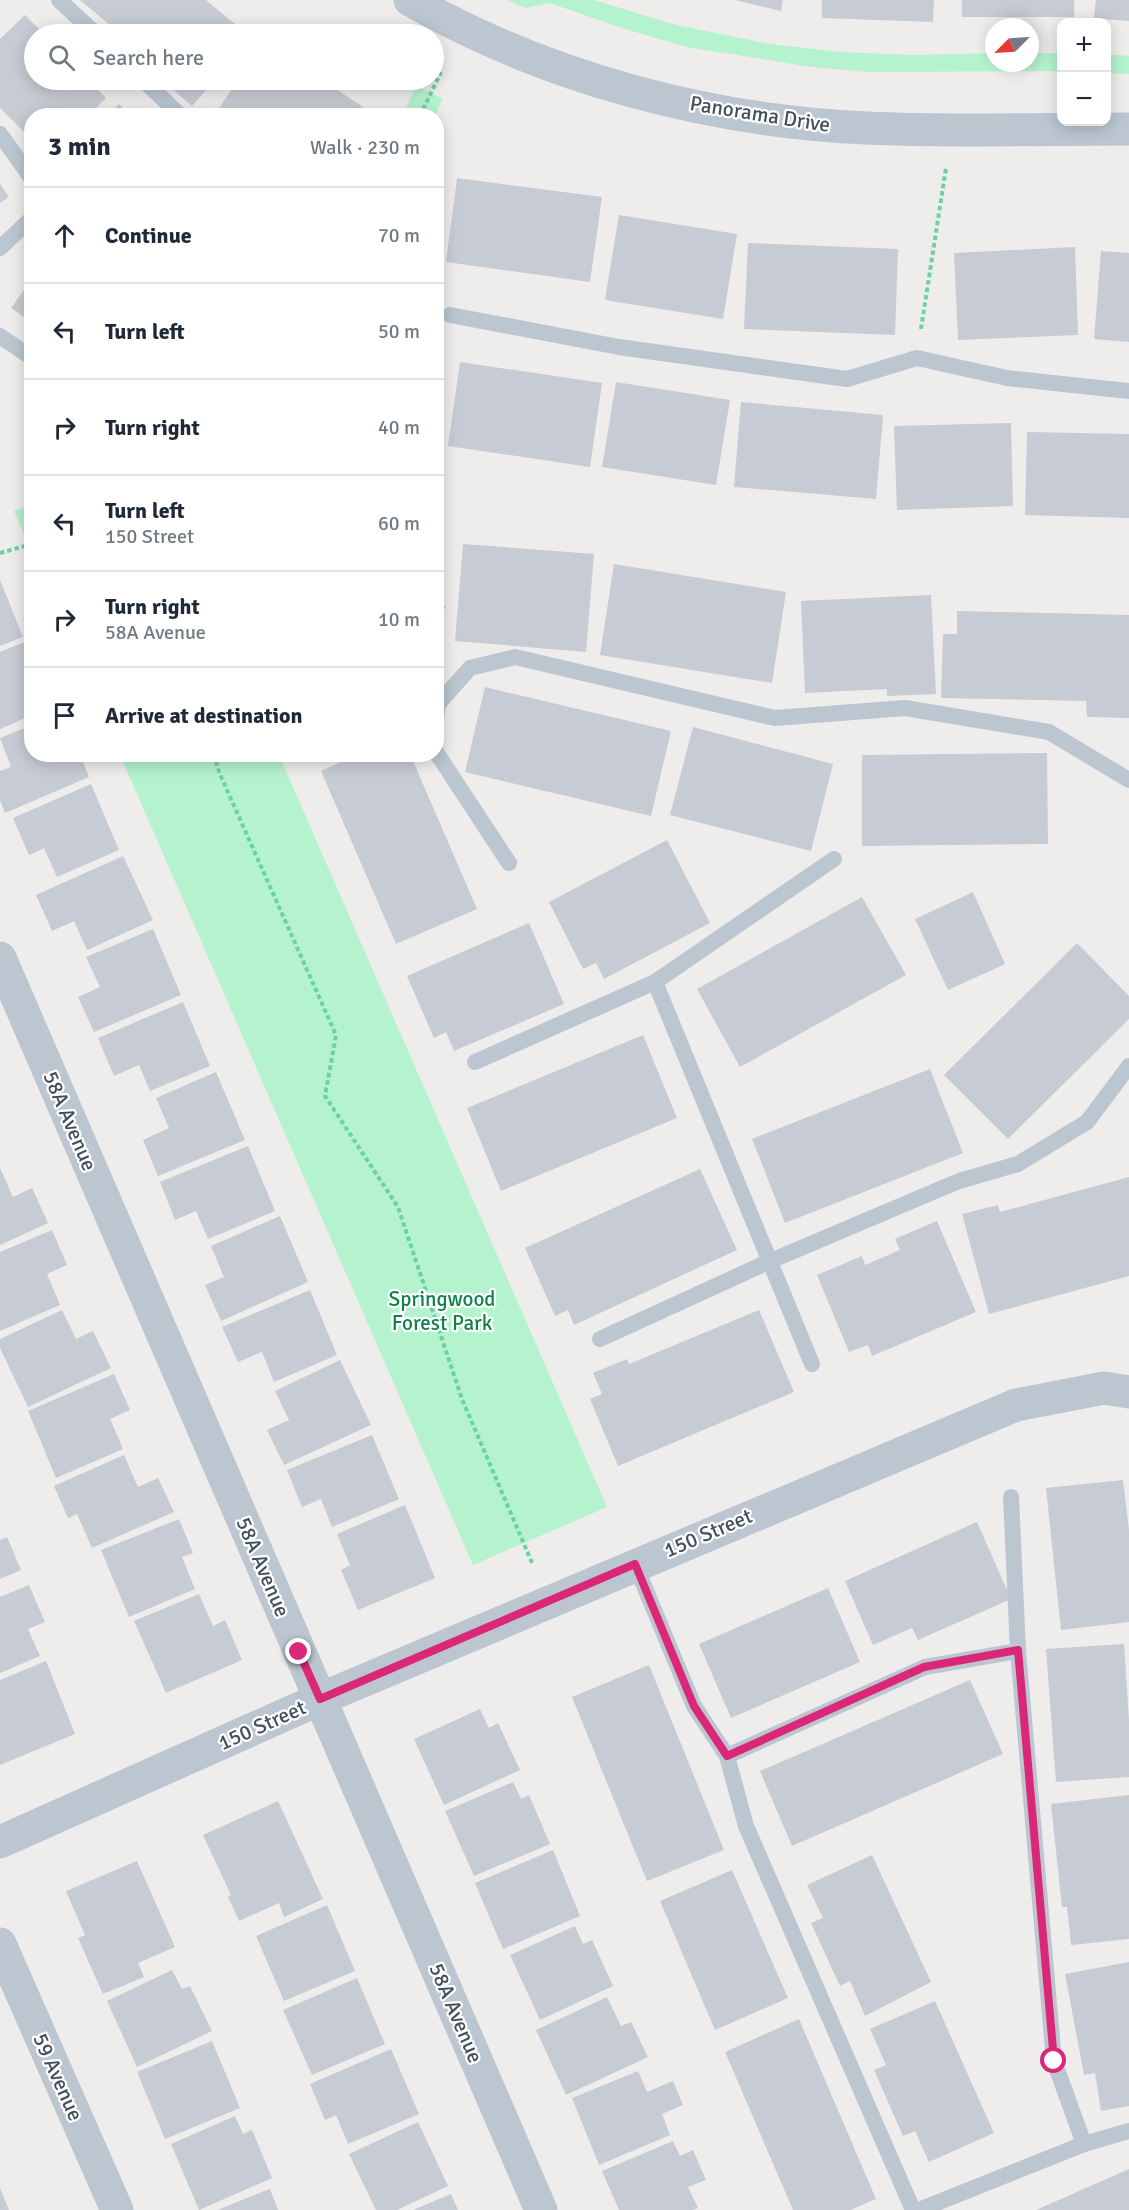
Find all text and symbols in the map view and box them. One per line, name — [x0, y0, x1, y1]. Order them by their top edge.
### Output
north arrow — [985, 18, 1039, 72]
map controls — [1057, 18, 1111, 126]
button: + — [1057, 18, 1111, 72]
search box — [24, 24, 444, 90]
icon: search — [45, 41, 78, 74]
text: Search here — [93, 44, 204, 71]
button: − — [1057, 72, 1111, 126]
street label: Panorama Drive — [688, 90, 832, 138]
text: 3 min — [48, 131, 111, 163]
text: Walk · 230 m — [310, 135, 420, 160]
icon: ahead — [48, 219, 81, 252]
text: Continue — [105, 222, 192, 249]
text: 70 m — [378, 223, 420, 248]
icon: left — [48, 315, 81, 348]
text: Turn left — [105, 318, 185, 345]
text: 50 m — [378, 319, 420, 344]
icon: right — [48, 411, 81, 444]
text: Turn right — [105, 414, 200, 441]
text: 40 m — [378, 415, 420, 440]
text: Turn left — [105, 497, 185, 524]
icon: left — [48, 507, 81, 540]
text: 60 m — [378, 511, 420, 536]
text: 150 Street — [105, 524, 194, 549]
text: Turn right — [105, 593, 200, 620]
icon: right — [48, 603, 81, 636]
text: 10 m — [378, 607, 420, 632]
text: 58A Avenue — [105, 620, 206, 645]
icon: arrive — [48, 699, 81, 732]
text: Arrive at destination — [105, 702, 302, 729]
street label: 58A Avenue — [37, 1067, 103, 1175]
park label: Springwood Forest Park — [389, 1286, 495, 1336]
street label: 150 Street — [660, 1503, 756, 1563]
street label: 58A Avenue — [230, 1513, 296, 1621]
route end — [285, 1638, 311, 1664]
street label: 150 Street — [214, 1694, 310, 1756]
street label: 58A Avenue — [423, 1959, 489, 2067]
street label: 59 Avenue — [27, 2029, 89, 2125]
route start — [1040, 2047, 1066, 2073]

